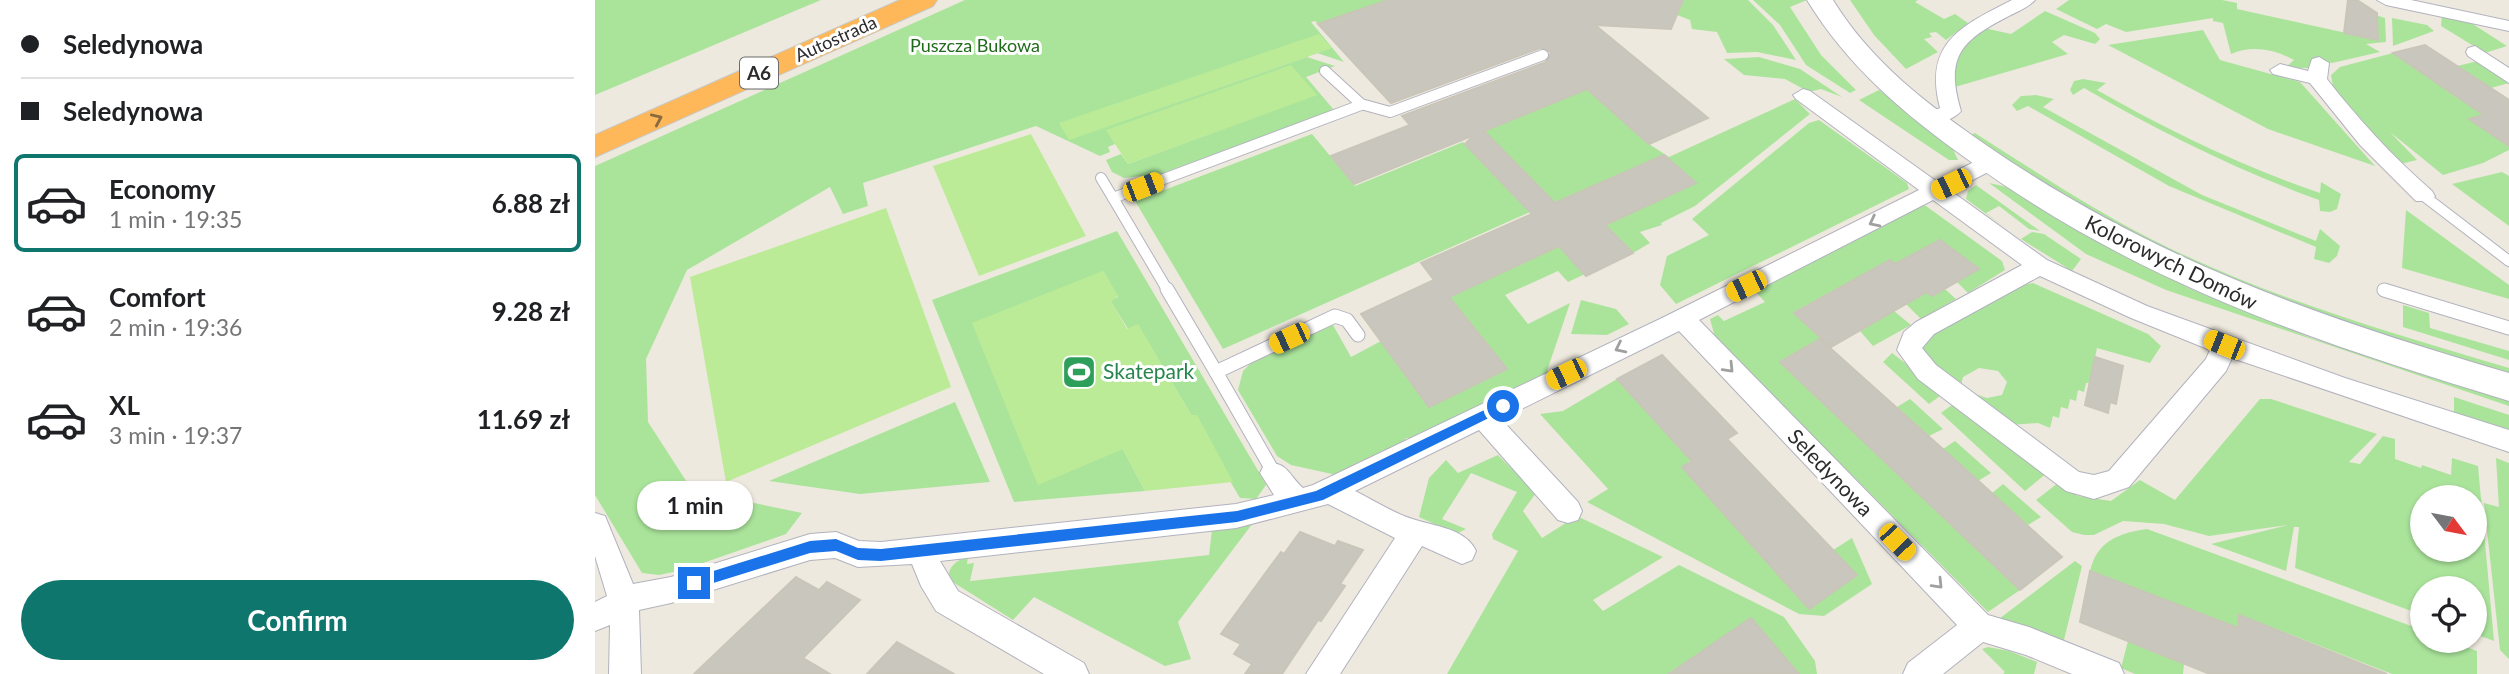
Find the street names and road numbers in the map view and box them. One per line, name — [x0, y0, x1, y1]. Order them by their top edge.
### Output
street label: Autostrada — [791, 10, 880, 66]
road number: A6 — [740, 58, 778, 88]
street label: Kolorowych Domów — [2082, 209, 2262, 314]
street label: Seledynowa — [1783, 423, 1879, 521]

